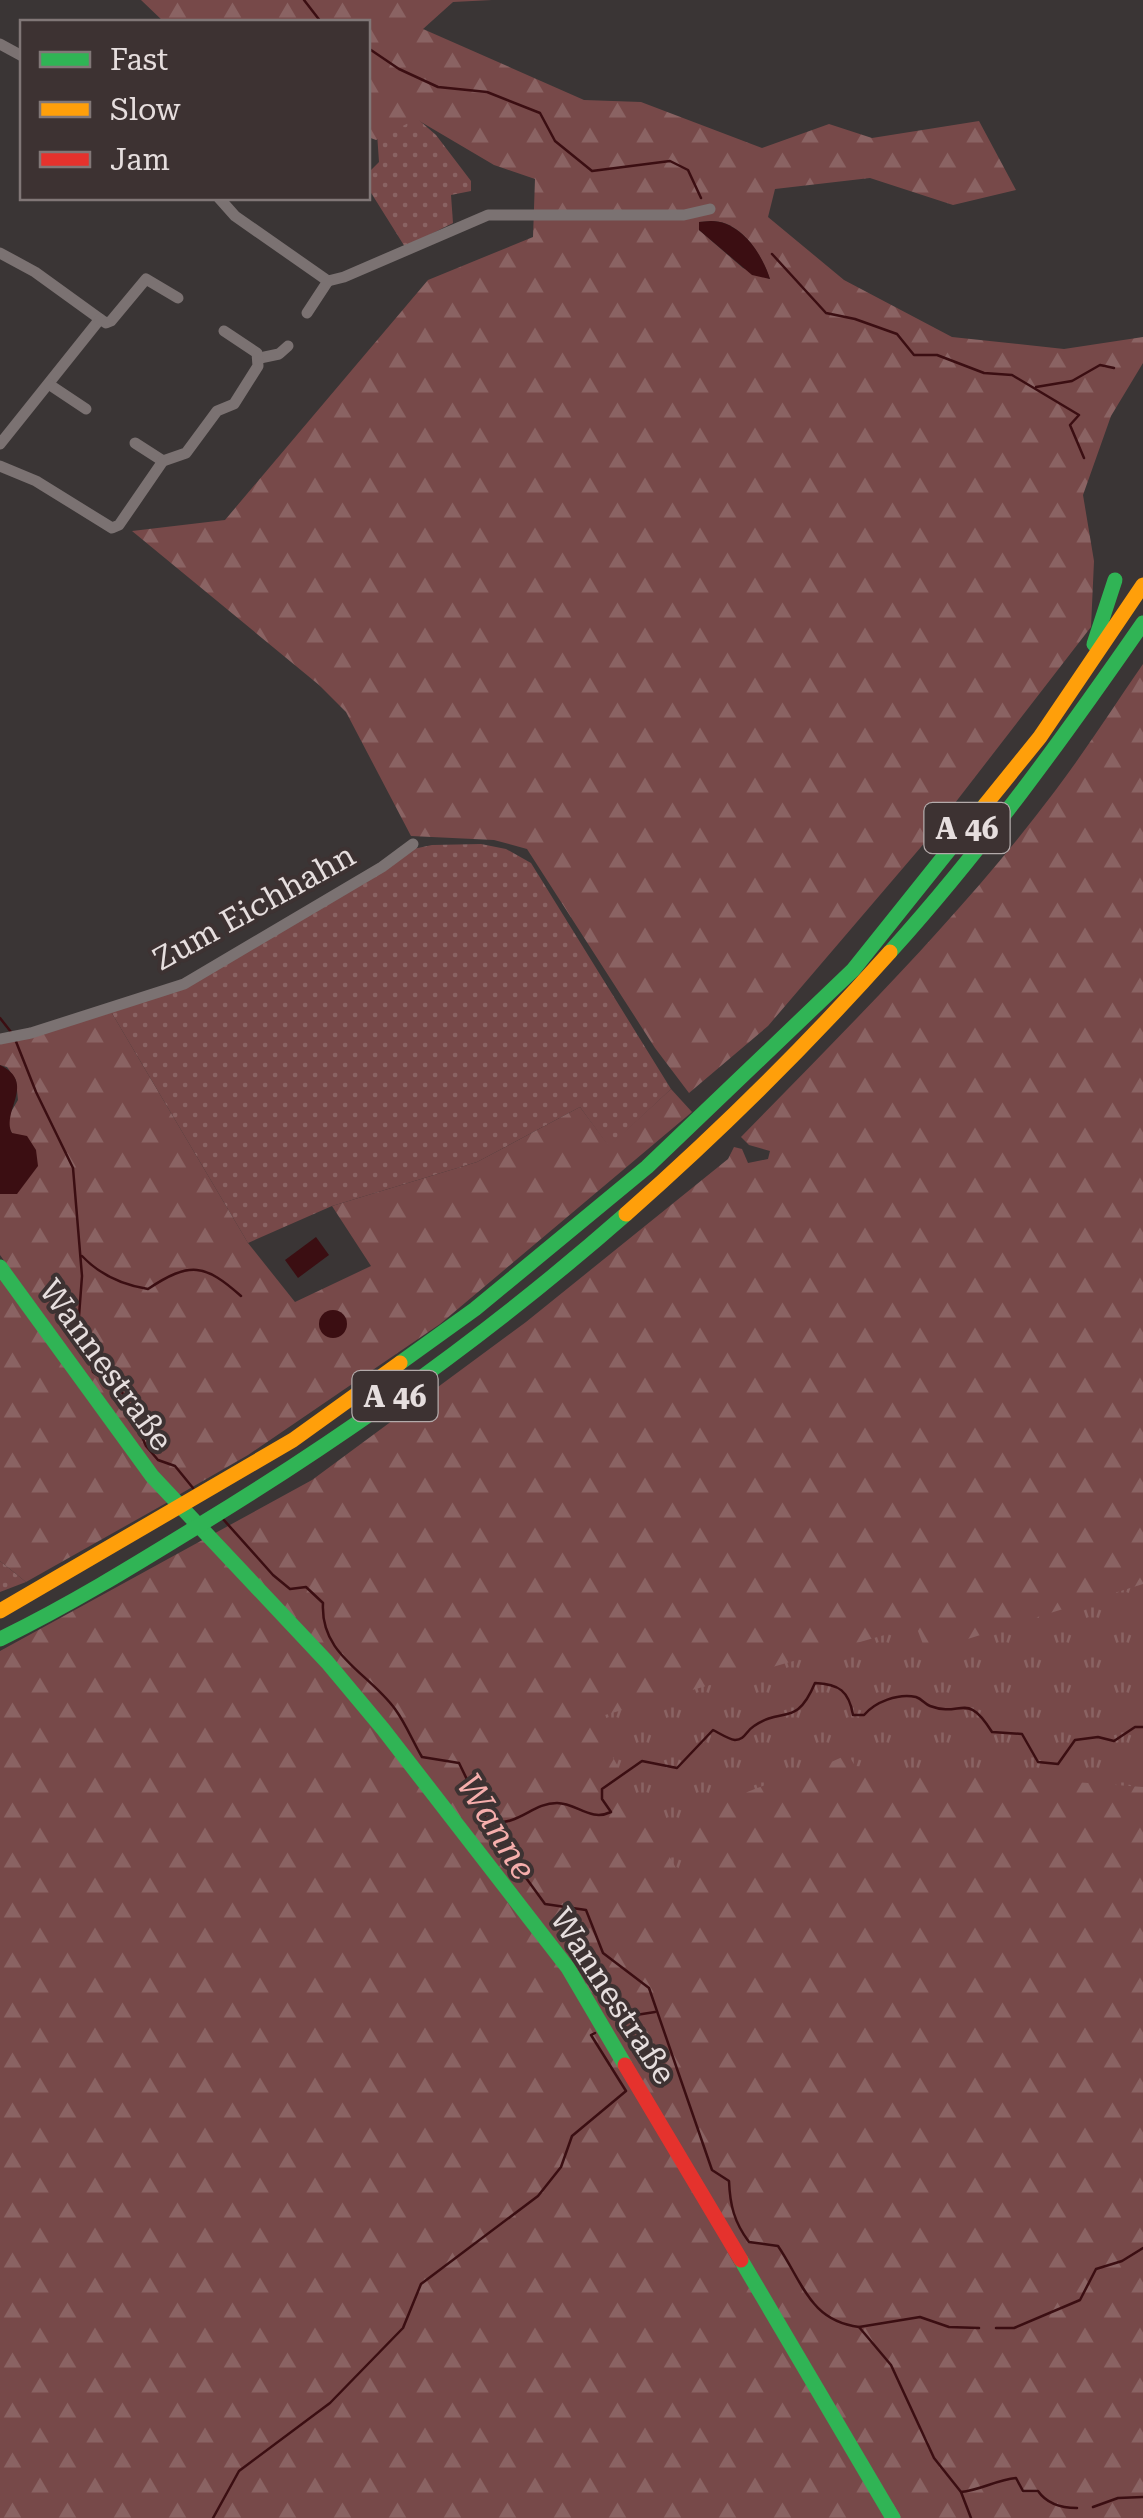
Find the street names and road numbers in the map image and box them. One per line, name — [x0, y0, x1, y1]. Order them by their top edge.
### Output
road number: A 46 — [924, 803, 1010, 853]
street label: Zum Eichhahn — [146, 836, 362, 978]
street label: Wannestraße — [31, 1272, 181, 1458]
road number: A 46 — [352, 1371, 438, 1421]
street label: Wannestraße — [542, 1901, 684, 2091]

